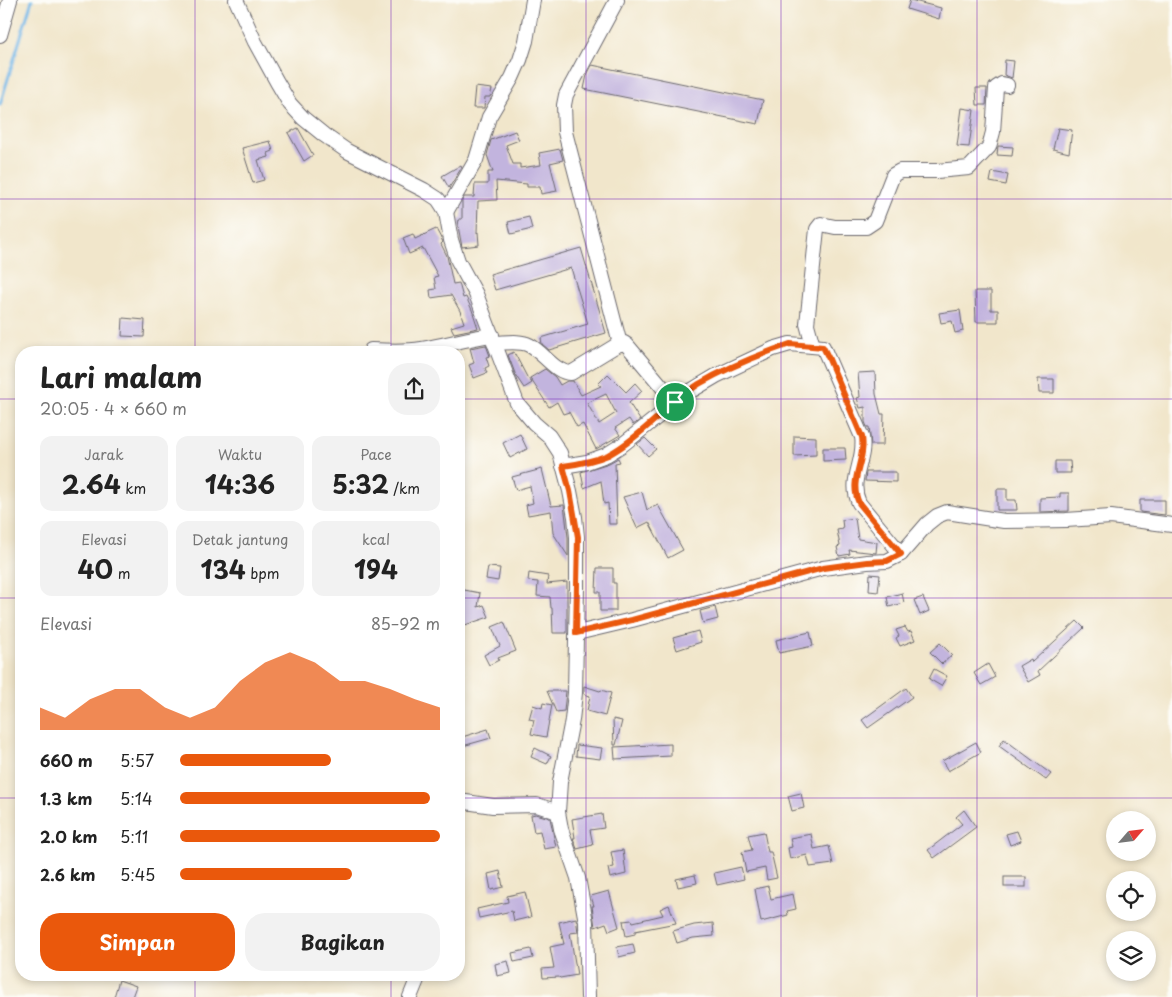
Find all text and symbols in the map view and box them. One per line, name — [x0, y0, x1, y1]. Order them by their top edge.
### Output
text: Lari malam — [40, 355, 203, 398]
button: share — [388, 363, 440, 415]
pin — [654, 381, 696, 423]
icon: arrive — [661, 388, 689, 416]
text: 20:05 · 4 × 660 m — [40, 396, 187, 420]
text: Jarak — [84, 444, 124, 465]
text: Waktu — [218, 444, 262, 465]
text: Pace — [360, 444, 392, 465]
text: 2.64 — [62, 465, 121, 503]
text: 14:36 — [205, 465, 275, 503]
text: 5:32 — [332, 465, 389, 503]
text: km — [121, 478, 146, 499]
text: /km — [389, 478, 420, 499]
text: Elevasi — [81, 529, 127, 550]
text: Detak jantung — [192, 529, 288, 550]
text: kcal — [362, 529, 390, 550]
text: 40 — [78, 550, 113, 588]
text: 134 — [201, 550, 246, 588]
text: 194 — [354, 550, 398, 588]
text: m — [113, 563, 130, 584]
text: bpm — [246, 563, 279, 584]
text: Elevasi — [40, 611, 92, 635]
text: 85–92 m — [371, 611, 440, 635]
text: 660 m — [40, 748, 93, 772]
text: 5:57 — [120, 748, 154, 772]
text: 1.3 km — [40, 786, 92, 810]
text: 5:14 — [120, 786, 153, 810]
north arrow — [1106, 811, 1156, 861]
map controls — [1106, 811, 1156, 981]
text: 2.0 km — [40, 824, 97, 848]
text: 5:11 — [120, 824, 148, 848]
text: 2.6 km — [40, 862, 96, 886]
text: 5:45 — [120, 862, 155, 886]
button: locate — [1106, 871, 1156, 921]
button: Simpan — [40, 913, 235, 971]
button: Bagikan — [245, 913, 440, 971]
button: layers — [1106, 931, 1156, 981]

